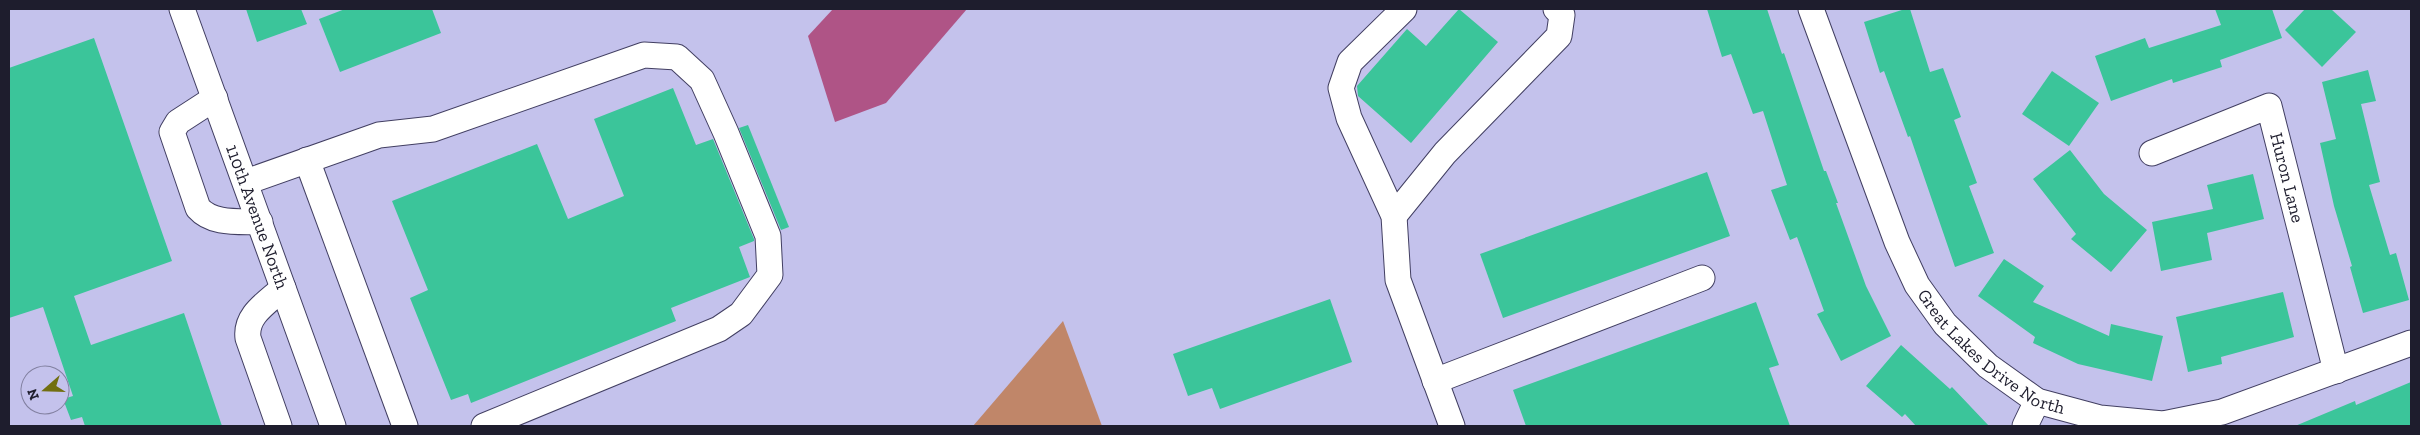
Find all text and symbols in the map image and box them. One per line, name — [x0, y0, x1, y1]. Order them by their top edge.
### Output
street label: Huron Lane — [2265, 130, 2309, 225]
street label: 110th Avenue North — [221, 142, 293, 292]
street label: Great Lakes Drive North — [1913, 285, 2067, 419]
north arrow — [20, 365, 70, 415]
text: N — [23, 386, 43, 402]

